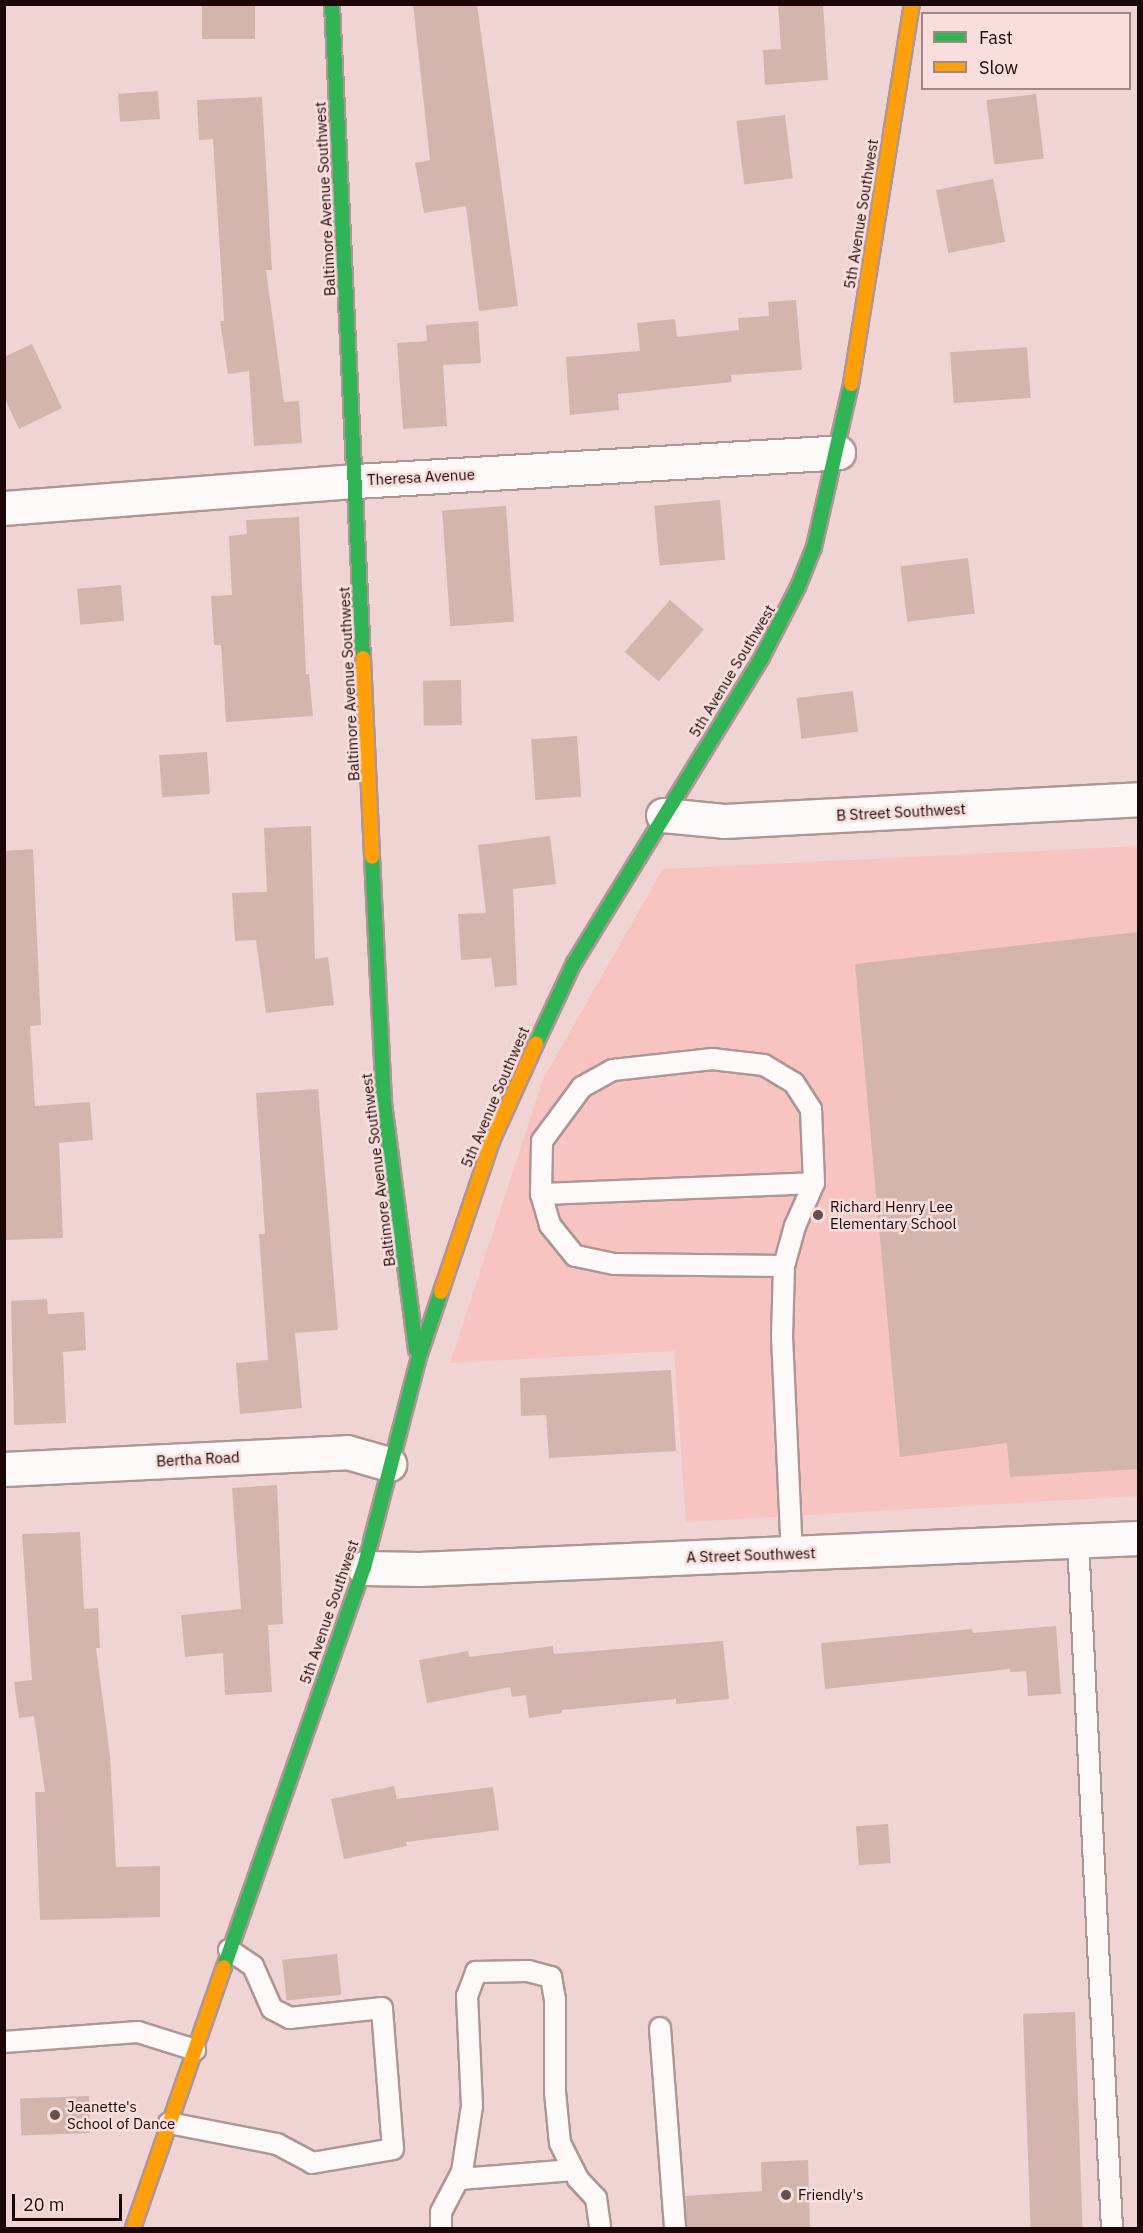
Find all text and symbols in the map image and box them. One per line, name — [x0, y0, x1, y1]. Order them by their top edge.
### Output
legend — [921, 12, 1131, 90]
text: Fast — [979, 26, 1013, 49]
text: Slow — [979, 56, 1018, 79]
street label: Baltimore Avenue Southwest — [311, 101, 339, 297]
street label: 5th Avenue Southwest — [840, 138, 882, 290]
street label: Theresa Avenue — [367, 465, 475, 489]
street label: Baltimore Avenue Southwest — [335, 586, 363, 782]
street label: 5th Avenue Southwest — [685, 601, 779, 741]
street label: B Street Southwest — [836, 800, 966, 824]
street label: 5th Avenue Southwest — [457, 1024, 533, 1170]
street label: Baltimore Avenue Southwest — [357, 1072, 399, 1268]
place label: Richard Henry Lee Elementary School — [830, 1197, 957, 1232]
marker: Richard Henry Lee Elementary School — [811, 1208, 825, 1222]
street label: Bertha Road — [156, 1448, 240, 1470]
street label: 5th Avenue Southwest — [296, 1537, 362, 1687]
street label: A Street Southwest — [686, 1544, 816, 1566]
place label: Jeanette's School of Dance — [67, 2097, 175, 2132]
marker: Jeanette's School of Dance — [48, 2108, 62, 2122]
scale bar — [15, 2182, 124, 2220]
place label: Friendly's — [798, 2186, 863, 2204]
marker: Friendly's — [779, 2188, 793, 2202]
text: 20 m — [23, 2193, 65, 2216]

